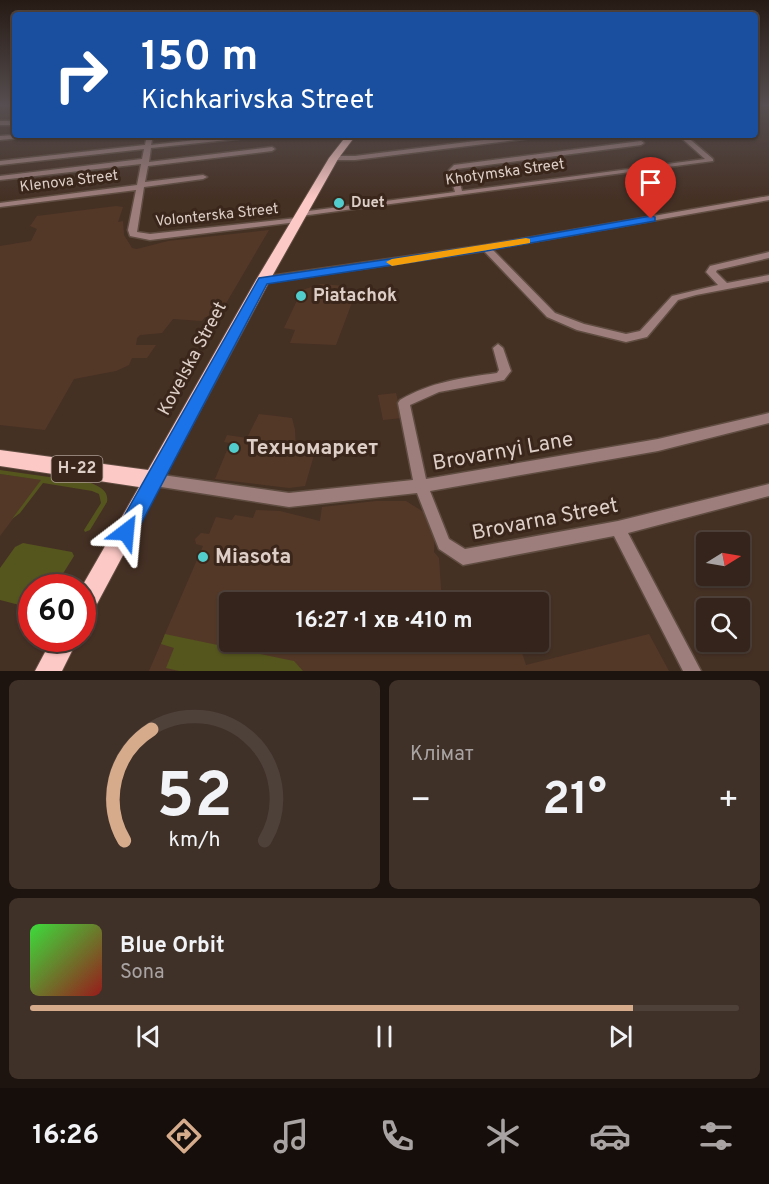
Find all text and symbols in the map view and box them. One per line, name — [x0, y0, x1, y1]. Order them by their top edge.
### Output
text: 150 m — [141, 32, 258, 85]
icon: right — [42, 36, 120, 114]
text: Kichkarivska Street — [141, 84, 374, 118]
street label: Khotymska Street — [444, 155, 566, 191]
pin — [625, 157, 676, 219]
icon: arrive — [634, 166, 667, 199]
street label: Klenova Street — [19, 167, 119, 197]
place label: Duet — [351, 194, 385, 213]
marker: Duet — [332, 196, 346, 210]
street label: Volonterska Street — [154, 200, 280, 232]
place label: Piatachok — [313, 285, 397, 308]
marker: Piatachok — [294, 289, 308, 303]
street label: Kovelska Street — [153, 298, 233, 420]
street label: Brovarnyi Lane — [431, 426, 575, 478]
place label: Техномаркет — [246, 435, 378, 462]
marker: Техномаркет — [227, 441, 241, 455]
road number: Н-22 — [52, 456, 103, 482]
street label: Brovarna Street — [470, 493, 620, 547]
position arrow — [94, 500, 158, 564]
north arrow — [696, 532, 750, 586]
map controls — [696, 532, 750, 652]
place label: Miasota — [215, 544, 291, 571]
marker: Miasota — [196, 550, 210, 564]
speed limit sign: 60 — [18, 574, 96, 652]
button: search — [696, 598, 750, 652]
text: 16:27 · 1 хв · 410 m — [295, 608, 473, 635]
text: Клімат — [410, 742, 474, 768]
text: 52 — [156, 760, 233, 839]
text: 21° — [542, 773, 607, 830]
text: − — [410, 781, 431, 823]
text: + — [718, 781, 739, 823]
text: km/h — [168, 828, 221, 855]
text: Blue Orbit — [120, 933, 225, 960]
text: Sona — [120, 960, 165, 986]
icon: previous — [132, 1020, 165, 1053]
icon: pause — [368, 1020, 401, 1053]
icon: next — [604, 1020, 637, 1053]
icon: directions — [163, 1115, 205, 1157]
icon: music — [270, 1115, 312, 1157]
icon: phone — [376, 1115, 418, 1157]
icon: climate — [482, 1115, 524, 1157]
icon: car — [589, 1115, 631, 1157]
icon: filters — [695, 1115, 737, 1157]
text: 16:26 — [32, 1119, 99, 1153]

